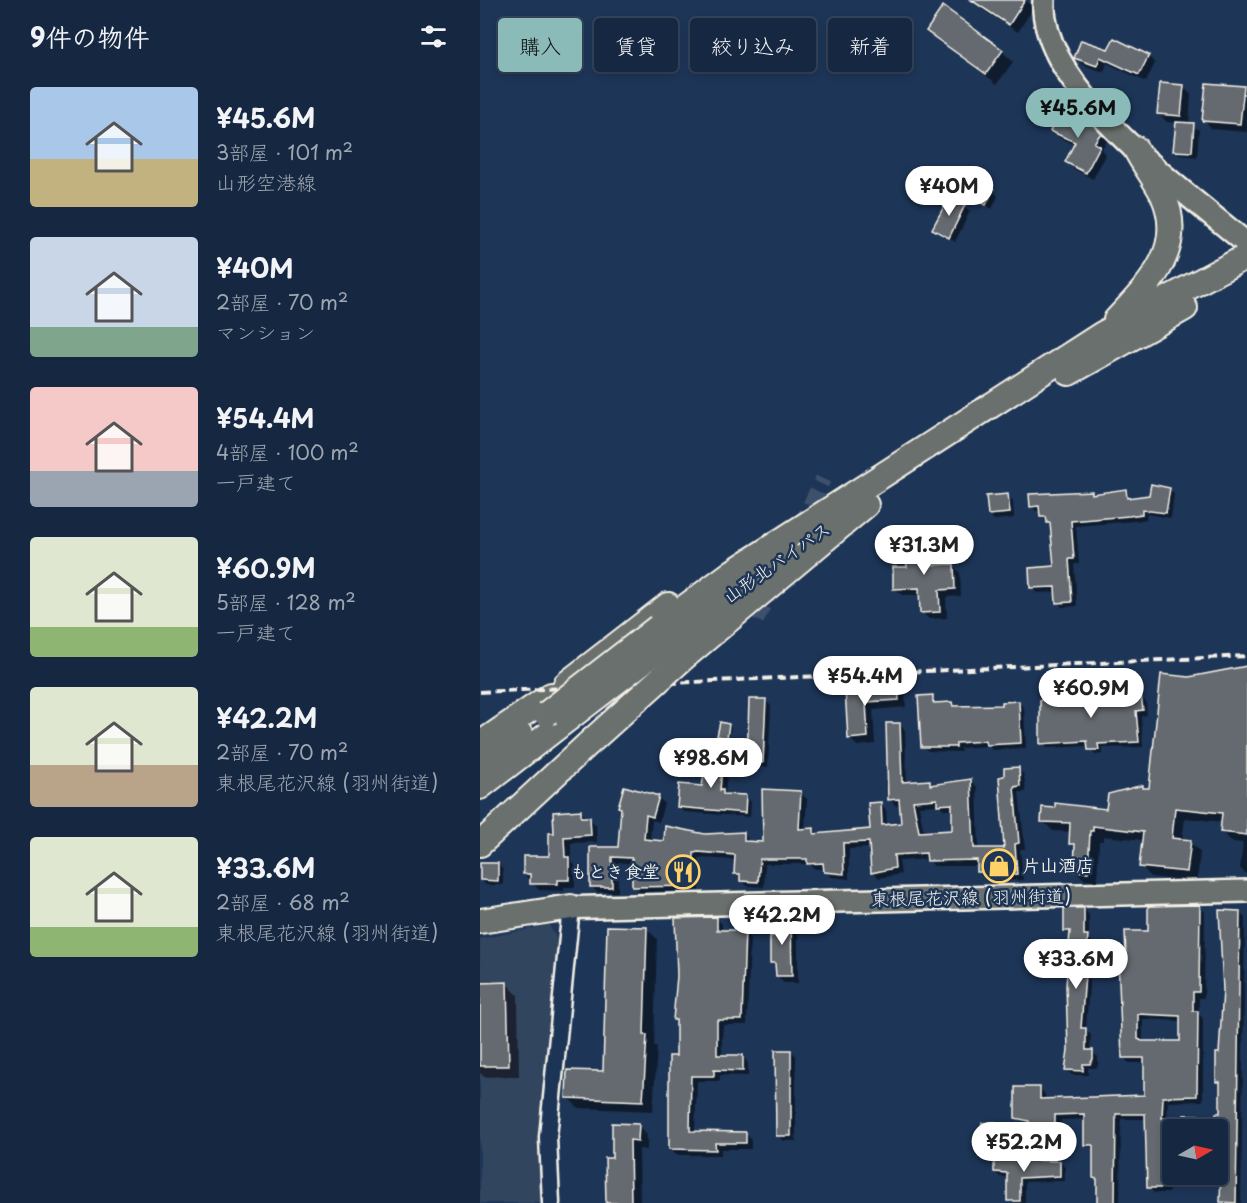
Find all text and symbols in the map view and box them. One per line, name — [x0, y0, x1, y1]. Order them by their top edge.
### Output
text: 9件の物件 — [30, 17, 150, 56]
chip: 購入 — [498, 18, 582, 72]
chip: 賃貸 — [594, 18, 678, 72]
chip: 絞り込み — [690, 18, 816, 72]
chip: 新着 — [828, 18, 912, 72]
icon: filters — [417, 20, 450, 53]
pin: ¥45.6M — [1029, 88, 1127, 139]
text: ¥45.6M — [1040, 92, 1116, 122]
text: ¥45.6M — [216, 98, 315, 137]
icon: home — [78, 111, 150, 183]
text: 3部屋 · 101 m² — [216, 137, 353, 167]
pin: ¥40M — [913, 166, 985, 217]
text: 山形空港線 — [216, 167, 316, 197]
text: ¥40M — [919, 170, 979, 200]
text: ¥40M — [216, 248, 293, 287]
icon: home — [78, 261, 150, 333]
text: 2部屋 · 70 m² — [216, 287, 348, 317]
text: マンション — [216, 317, 315, 347]
text: ¥54.4M — [216, 398, 315, 437]
icon: home — [78, 411, 150, 483]
text: 4部屋 · 100 m² — [216, 437, 359, 467]
text: 一戸建て — [216, 467, 296, 497]
street label: 山形北バイパス — [717, 515, 835, 609]
pin: ¥31.3M — [875, 525, 973, 576]
text: ¥31.3M — [889, 529, 959, 559]
text: ¥60.9M — [216, 548, 316, 587]
icon: home — [78, 561, 150, 633]
text: 5部屋 · 128 m² — [216, 587, 356, 617]
text: 一戸建て — [216, 617, 296, 647]
pin: ¥54.4M — [816, 656, 914, 707]
text: ¥54.4M — [827, 660, 903, 690]
pin: ¥60.9M — [1042, 668, 1140, 719]
text: ¥60.9M — [1053, 672, 1129, 702]
text: ¥42.2M — [216, 698, 317, 737]
icon: home — [78, 711, 150, 783]
text: 2部屋 · 70 m² — [216, 737, 348, 767]
pin: ¥98.6M — [662, 738, 760, 789]
text: ¥98.6M — [673, 742, 749, 772]
text: 東根尾花沢線 (羽州街道) — [216, 767, 438, 797]
text: ¥33.6M — [216, 848, 315, 887]
shop icon: 片山酒店 — [981, 848, 1017, 884]
place label: 片山酒店 — [1022, 851, 1094, 878]
restaurant icon: もとき食堂 — [665, 854, 701, 890]
place label: もとき食堂 — [570, 857, 660, 884]
icon: home — [78, 861, 150, 933]
street label: 東根尾花沢線 (羽州街道) — [871, 881, 1071, 912]
text: 2部屋 · 68 m² — [216, 887, 350, 917]
pin: ¥42.2M — [733, 895, 831, 946]
text: ¥42.2M — [743, 899, 821, 929]
text: 東根尾花沢線 (羽州街道) — [216, 917, 438, 947]
pin: ¥33.6M — [1027, 939, 1125, 990]
text: ¥33.6M — [1038, 943, 1114, 973]
north arrow — [1162, 1119, 1228, 1185]
map controls — [1162, 1119, 1228, 1185]
pin: ¥52.2M — [975, 1122, 1073, 1173]
text: ¥52.2M — [986, 1126, 1062, 1156]

